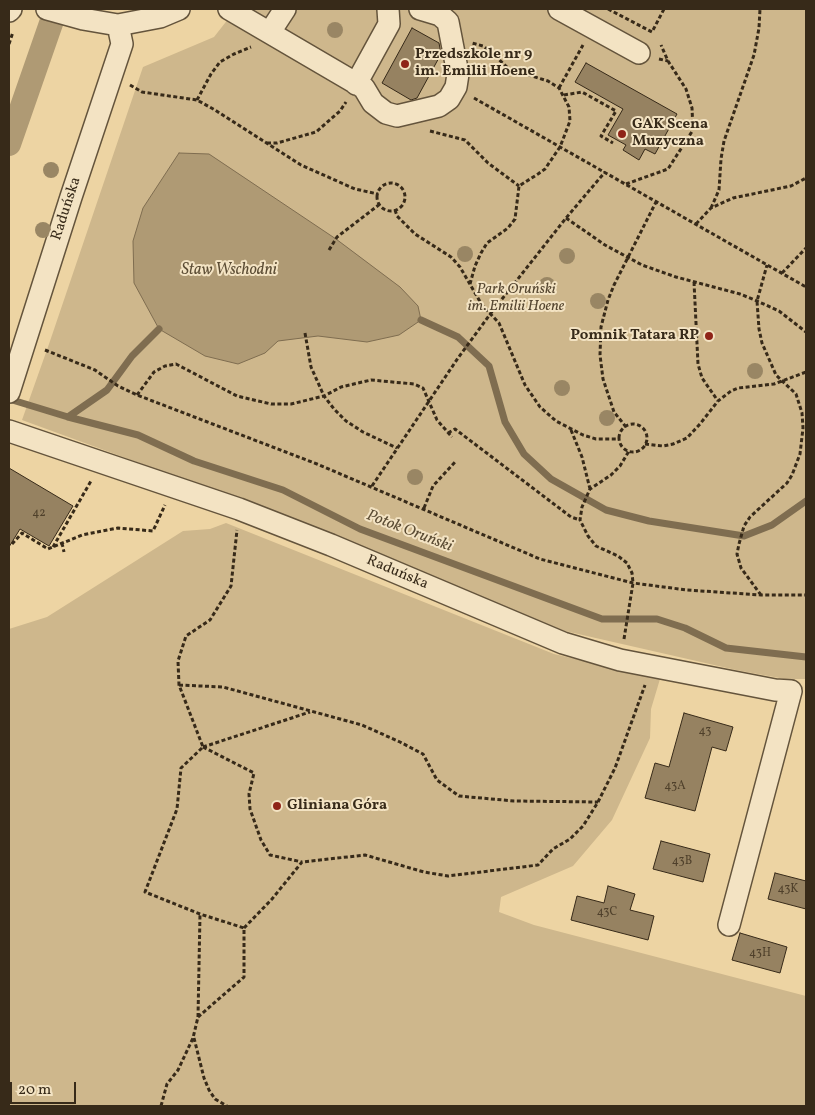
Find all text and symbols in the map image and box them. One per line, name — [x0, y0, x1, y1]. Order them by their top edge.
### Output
place label: Przedszkole nr 9 im. Emilii Hoene — [415, 46, 535, 81]
marker: Przedszkole nr 9 im. Emilii Hoene — [399, 58, 411, 70]
place label: GAK Scena Muzyczna — [632, 116, 708, 151]
marker: GAK Scena Muzyczna — [616, 128, 628, 140]
street label: Raduńska — [48, 175, 86, 243]
water label: Staw Wschodni — [181, 261, 277, 281]
park label: Park Oruński im. Emilii Hoene — [468, 281, 564, 316]
place label: Pomnik Tatara RP — [570, 327, 699, 345]
marker: Pomnik Tatara RP — [703, 330, 715, 342]
house number: 42 — [32, 507, 46, 521]
water label: Potok Oruński — [363, 507, 455, 557]
street label: Raduńska — [363, 552, 431, 594]
house number: 43 — [699, 725, 711, 739]
house number: 43A — [664, 780, 686, 794]
place label: Gliniana Góra — [287, 797, 387, 815]
marker: Gliniana Góra — [271, 800, 283, 812]
house number: 43B — [672, 855, 692, 869]
house number: 43K — [778, 883, 798, 897]
house number: 43C — [597, 906, 617, 920]
house number: 43H — [749, 947, 771, 961]
scale bar — [12, 1072, 79, 1104]
text: 20 m — [18, 1080, 51, 1101]

